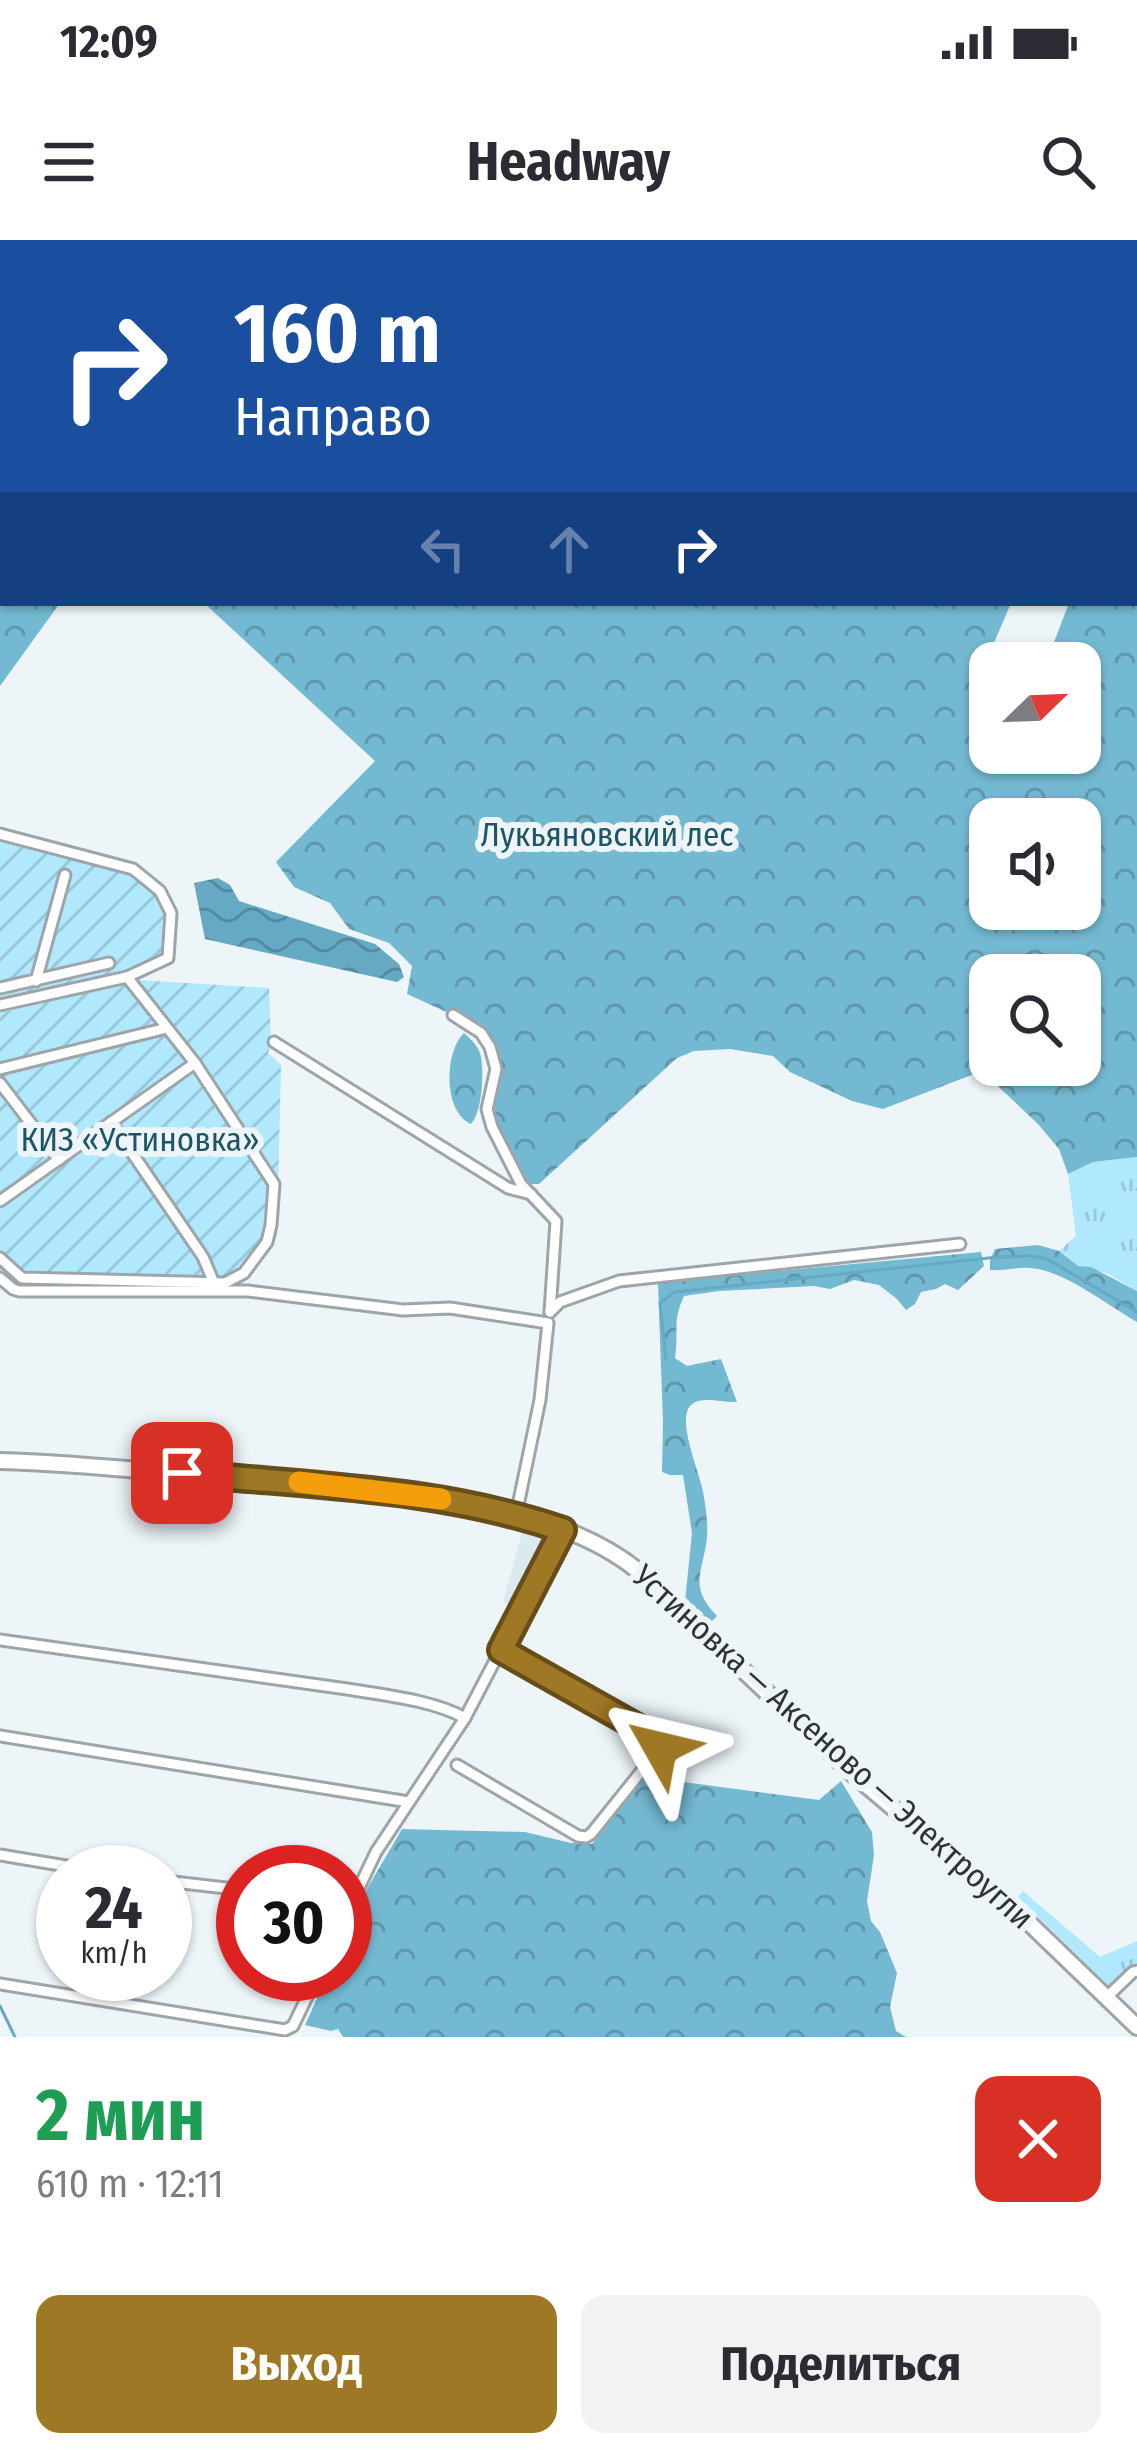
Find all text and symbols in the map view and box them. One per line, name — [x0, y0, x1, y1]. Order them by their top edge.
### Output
text: 12:09 — [60, 15, 158, 69]
icon: menu — [36, 129, 102, 195]
icon: search — [1035, 129, 1101, 195]
text: Headway — [467, 130, 670, 194]
text: 160 m — [234, 283, 441, 384]
icon: right — [36, 288, 192, 444]
text: Направо — [234, 385, 432, 449]
icon: left — [410, 516, 476, 582]
icon: ahead — [536, 516, 602, 582]
icon: right — [662, 516, 728, 582]
north arrow — [969, 642, 1101, 774]
map controls — [969, 642, 1101, 1086]
button: sound — [969, 798, 1101, 930]
park label: Лукьяновский лес — [481, 815, 733, 855]
button: search — [969, 954, 1101, 1086]
park label: КИЗ «Устиновка» — [20, 1120, 260, 1160]
pin — [131, 1422, 233, 1524]
icon: arrive — [149, 1440, 215, 1506]
street label: Устиновка — Аксеново — Электроугли — [624, 1556, 1042, 1938]
position arrow — [597, 1685, 723, 1811]
speed limit sign: 30 — [216, 1845, 372, 2001]
text: 24 — [85, 1872, 143, 1944]
text: km/h — [81, 1935, 147, 1971]
text: 2 мин — [36, 2073, 205, 2159]
button: close — [975, 2076, 1101, 2202]
text: 610 m · 12:11 — [36, 2161, 224, 2207]
button: Выход — [36, 2295, 557, 2433]
button: Поделиться — [581, 2295, 1101, 2433]

